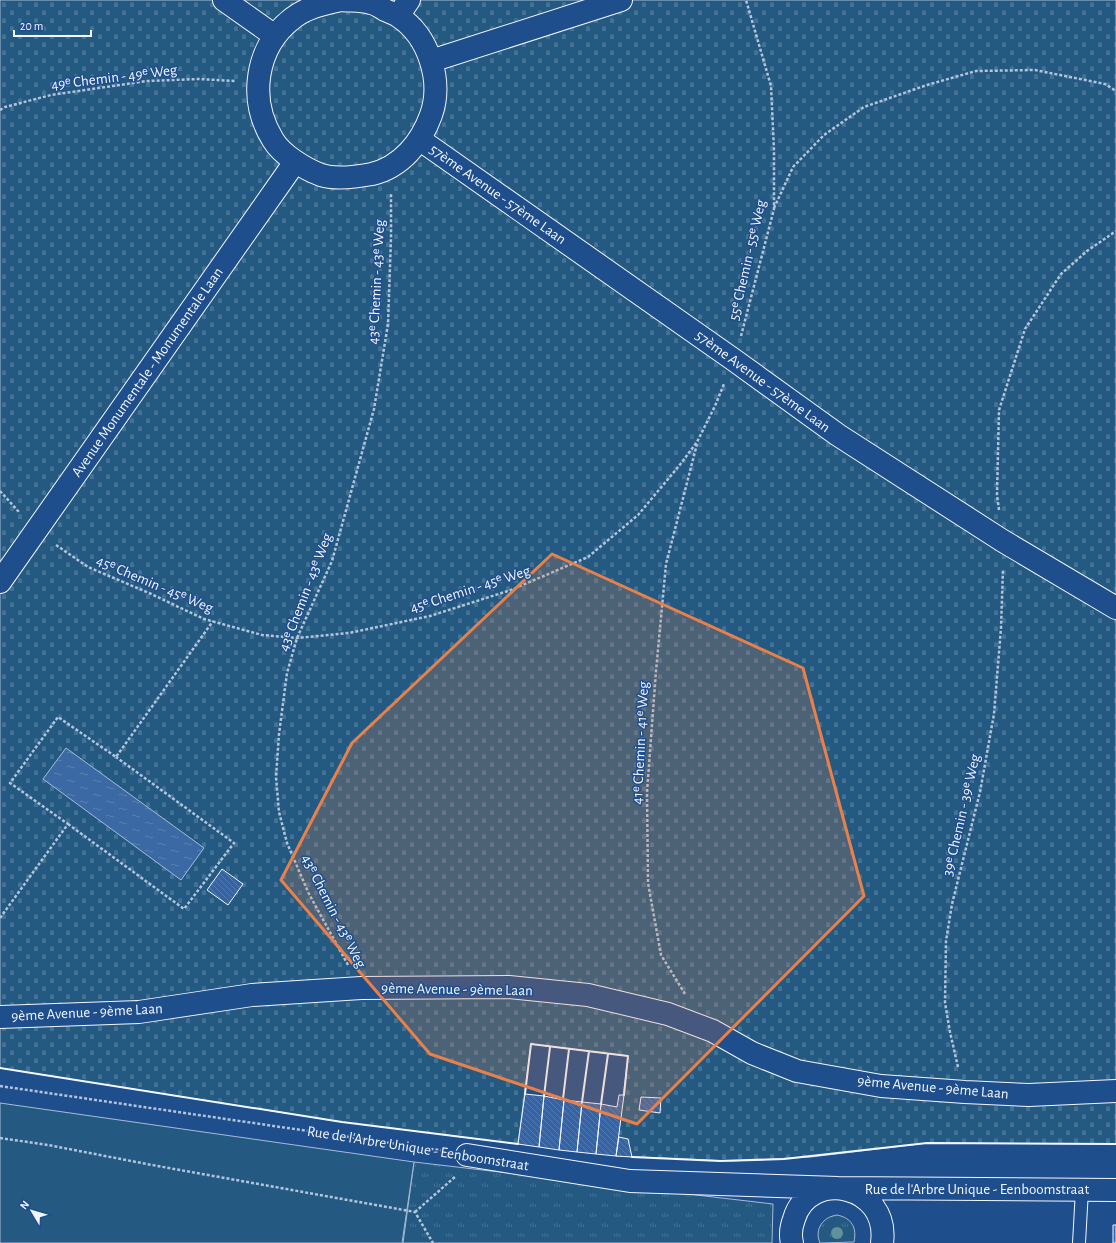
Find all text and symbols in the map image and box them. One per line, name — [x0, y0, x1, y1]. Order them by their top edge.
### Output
scale bar — [14, 12, 91, 38]
text: 20 m — [20, 20, 43, 32]
street label: 49ᵉ Chemin - 49ᵉ Weg — [50, 62, 179, 93]
street label: 57ème Avenue - 57ème Laan — [427, 142, 569, 247]
street label: 55ᵉ Chemin - 55ᵉ Weg — [726, 198, 769, 322]
street label: 43ᵉ Chemin - 43ᵉ Weg — [366, 218, 387, 345]
street label: Avenue Monumentale - Monumentale Laan — [69, 265, 226, 480]
street label: 57ème Avenue - 57ème Laan — [693, 328, 833, 435]
street label: 43ᵉ Chemin - 43ᵉ Weg — [276, 530, 335, 653]
street label: 45ᵉ Chemin - 45ᵉ Weg — [94, 553, 216, 616]
street label: 45ᵉ Chemin - 45ᵉ Weg — [408, 563, 533, 616]
street label: 41ᵉ Chemin - 41ᵉ Weg — [630, 680, 651, 805]
street label: 39ᵉ Chemin - 39ᵉ Weg — [940, 752, 983, 878]
street label: 43ᵉ Chemin - 43ᵉ Weg — [298, 852, 369, 971]
street label: 9ème Avenue - 9ème Laan — [381, 981, 533, 998]
street label: 9ème Avenue - 9ème Laan — [11, 1001, 163, 1024]
street label: 9ème Avenue - 9ème Laan — [857, 1073, 1009, 1102]
street label: Rue de l'Arbre Unique - Eenboomstraat — [306, 1124, 530, 1173]
street label: Rue de l'Arbre Unique - Eenboomstraat — [865, 1182, 1089, 1197]
north arrow — [12, 1191, 52, 1231]
text: N — [18, 1199, 31, 1212]

